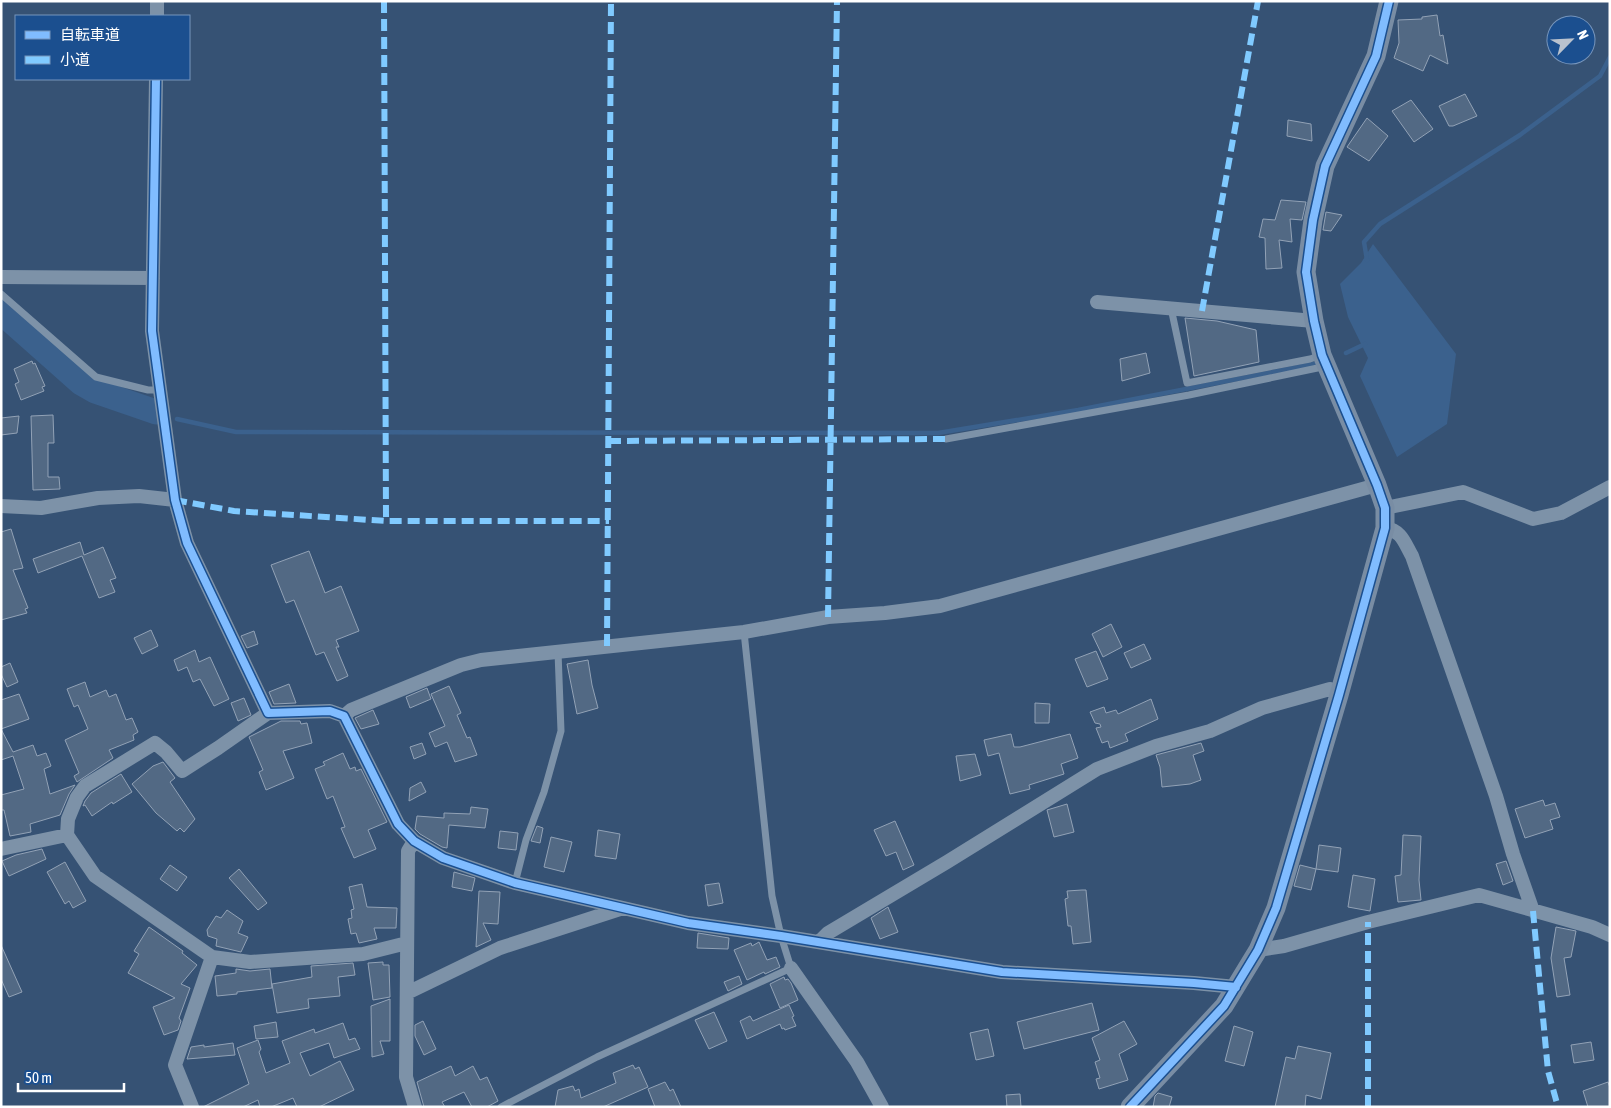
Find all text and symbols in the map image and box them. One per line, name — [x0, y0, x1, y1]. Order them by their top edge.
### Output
legend — [15, 15, 190, 80]
north arrow — [1546, 15, 1596, 65]
text: 自転車道 — [60, 26, 120, 43]
text: N — [1574, 28, 1592, 42]
text: 小道 — [60, 51, 90, 68]
scale bar — [18, 1060, 124, 1092]
text: 50 m — [25, 1069, 52, 1086]

